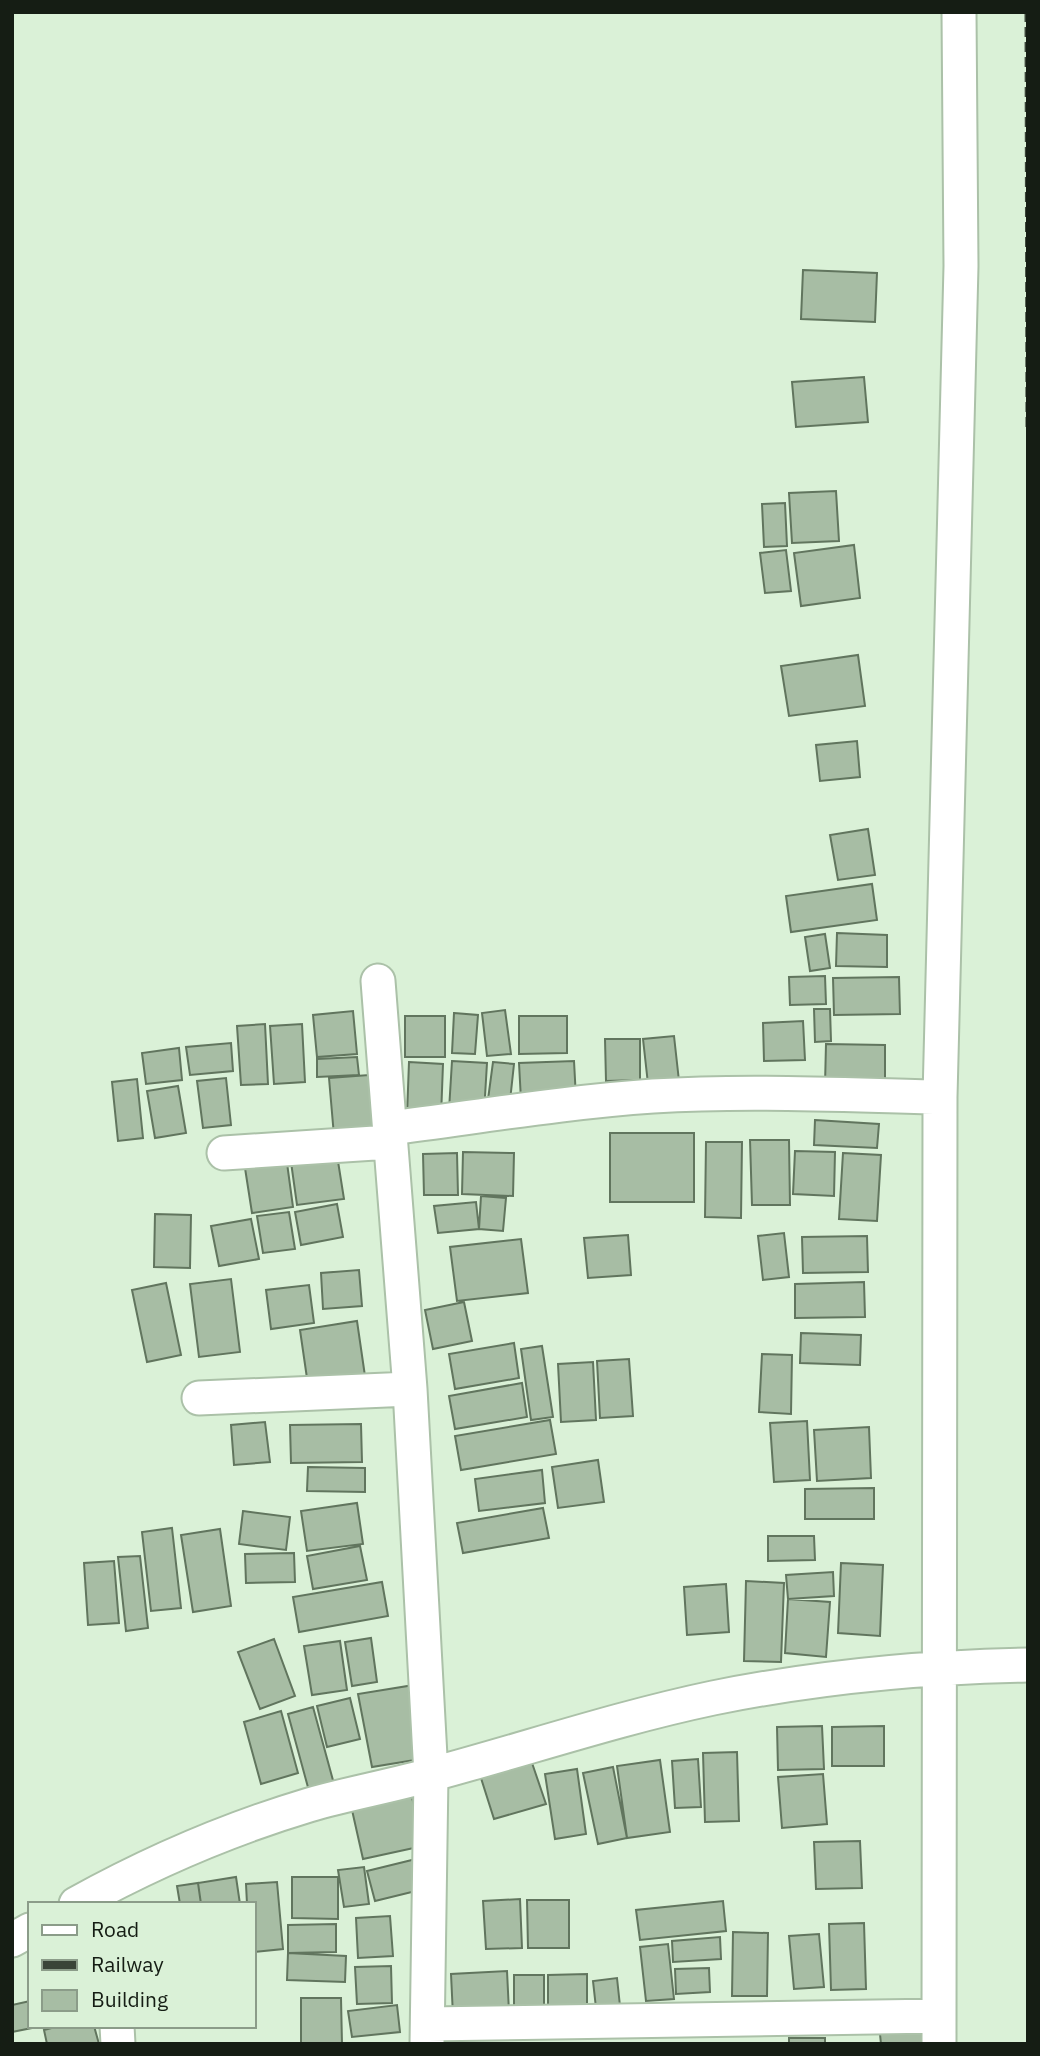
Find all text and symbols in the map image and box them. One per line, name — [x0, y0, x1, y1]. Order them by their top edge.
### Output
legend — [28, 1902, 256, 2028]
text: Road — [91, 1915, 139, 1943]
text: Railway — [91, 1950, 164, 1978]
text: Building — [91, 1985, 168, 2013]

